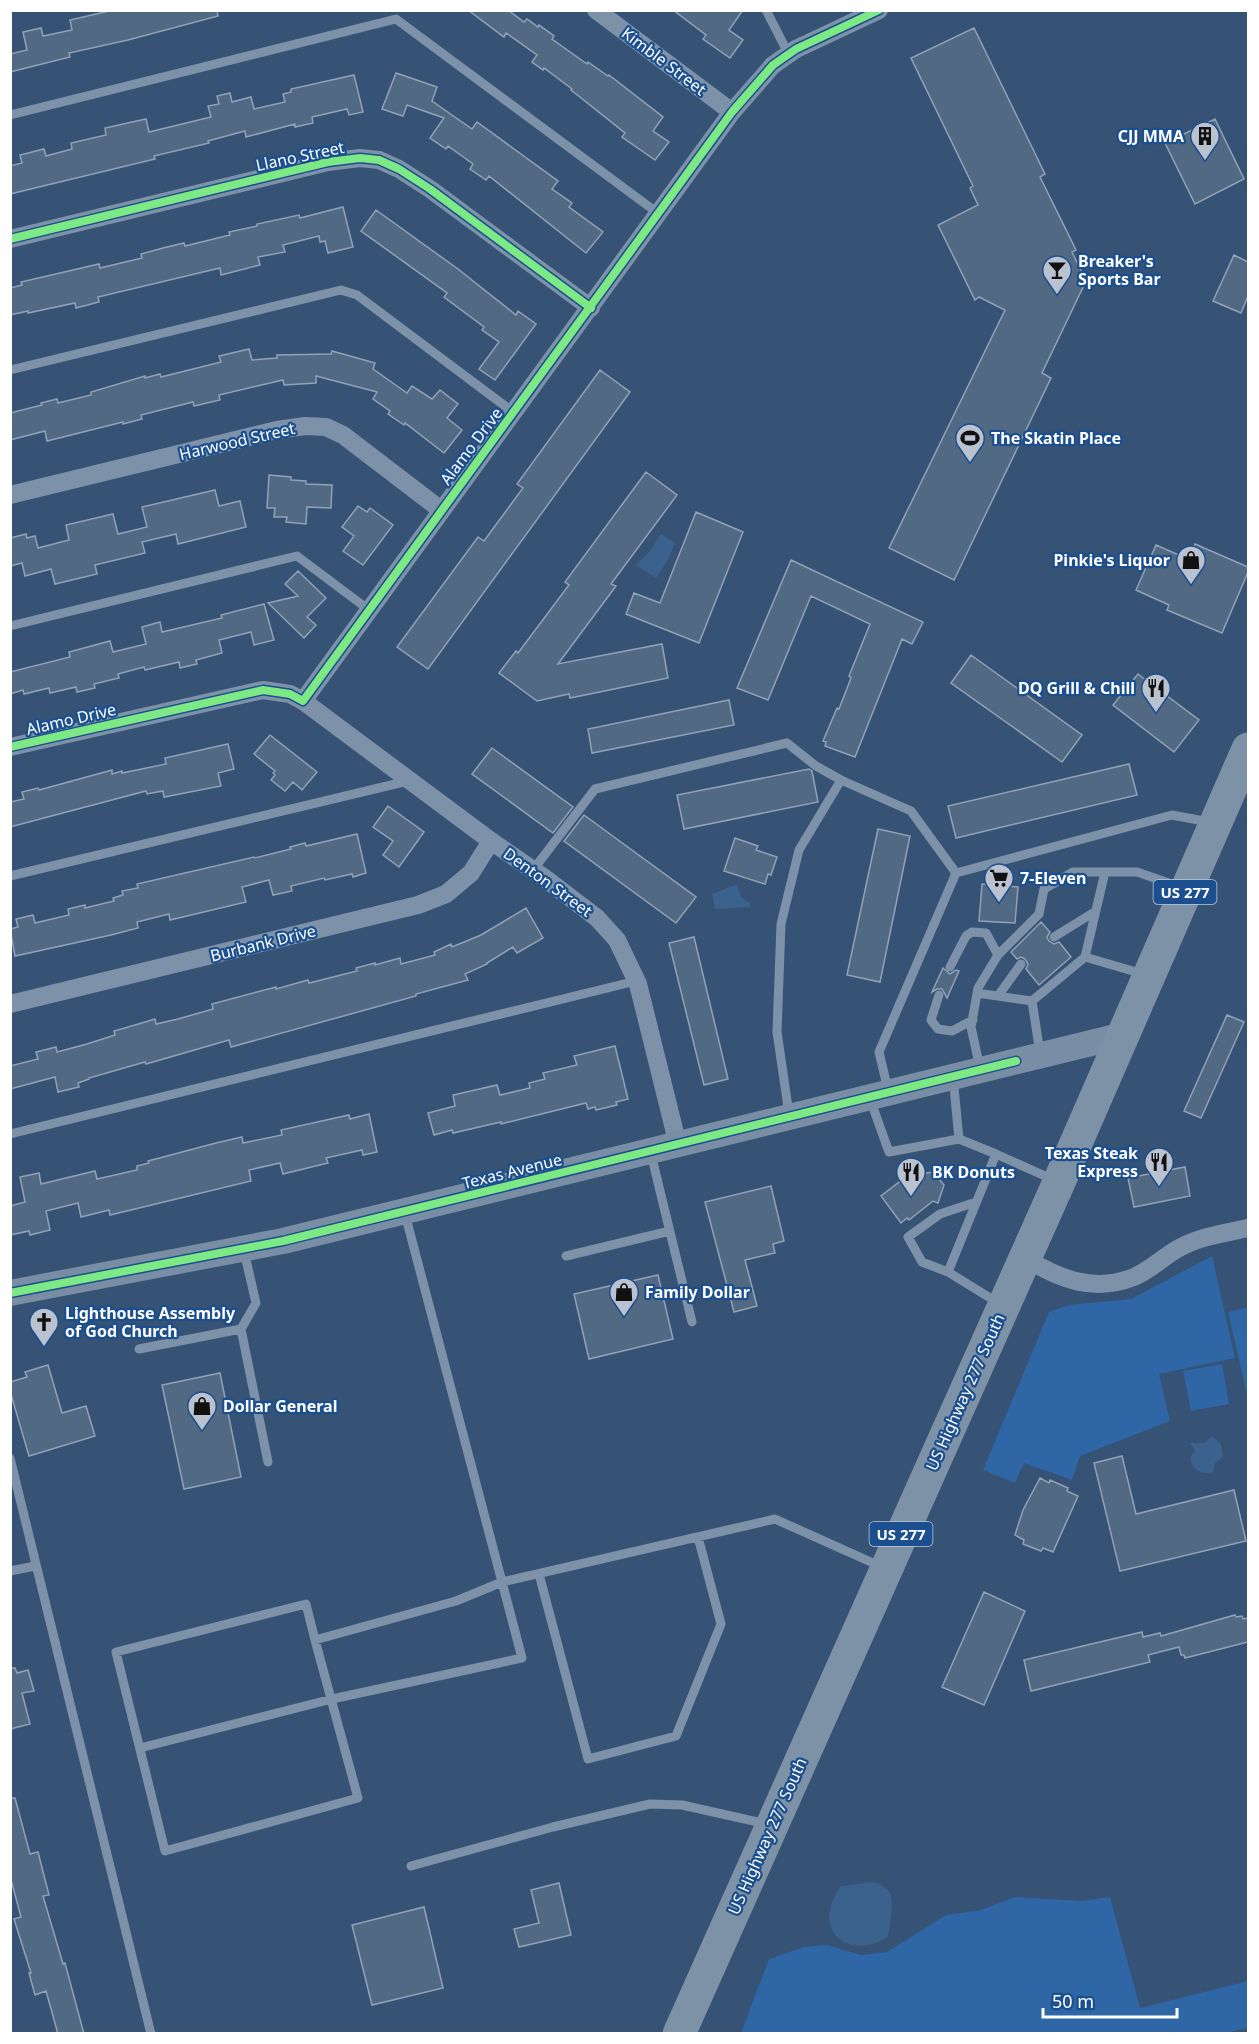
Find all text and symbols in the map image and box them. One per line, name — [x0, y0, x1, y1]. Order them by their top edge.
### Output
street label: Kimble Street — [617, 22, 711, 100]
building icon: CJJ MMA — [1189, 120, 1221, 162]
place label: CJJ MMA — [1118, 125, 1185, 147]
street label: Llano Street — [254, 136, 346, 176]
place label: Breaker's Sports Bar — [1078, 250, 1161, 290]
bar icon: Breaker's Sports Bar — [1041, 254, 1073, 296]
street label: Alamo Drive — [435, 403, 507, 489]
street label: Harwood Street — [177, 417, 297, 465]
sports icon: The Skatin Place — [954, 422, 986, 464]
place label: The Skatin Place — [991, 427, 1121, 449]
shop icon: Pinkie's Liquor — [1175, 544, 1207, 586]
place label: Pinkie's Liquor — [1053, 549, 1170, 571]
restaurant icon: DQ Grill & Chill — [1140, 672, 1172, 714]
place label: DQ Grill & Chill — [1018, 677, 1135, 699]
street label: Alamo Drive — [24, 698, 118, 740]
street label: Denton Street — [499, 842, 597, 922]
supermarket icon: 7-Eleven — [983, 862, 1015, 904]
place label: 7-Eleven — [1020, 867, 1086, 889]
road number: US 277 — [1154, 880, 1216, 904]
street label: Burbank Drive — [208, 919, 318, 967]
place label: Texas Steak Express — [1045, 1142, 1138, 1182]
restaurant icon: Texas Steak Express — [1143, 1146, 1175, 1188]
street label: Texas Avenue — [460, 1148, 564, 1194]
restaurant icon: BK Donuts — [895, 1156, 927, 1198]
place label: BK Donuts — [932, 1161, 1015, 1183]
shop icon: Family Dollar — [608, 1276, 640, 1318]
place label: Family Dollar — [645, 1281, 750, 1303]
place label: Lighthouse Assembly of God Church — [65, 1302, 236, 1342]
church icon: Lighthouse Assembly of God Church — [28, 1306, 60, 1348]
street label: US Highway 277 South — [920, 1310, 1010, 1474]
shop icon: Dollar General — [186, 1390, 218, 1432]
place label: Dollar General — [223, 1395, 337, 1417]
road number: US 277 — [870, 1522, 932, 1546]
street label: US Highway 277 South — [722, 1754, 812, 1918]
scale bar — [1043, 1981, 1176, 2019]
text: 50 m — [1052, 1989, 1094, 2013]

